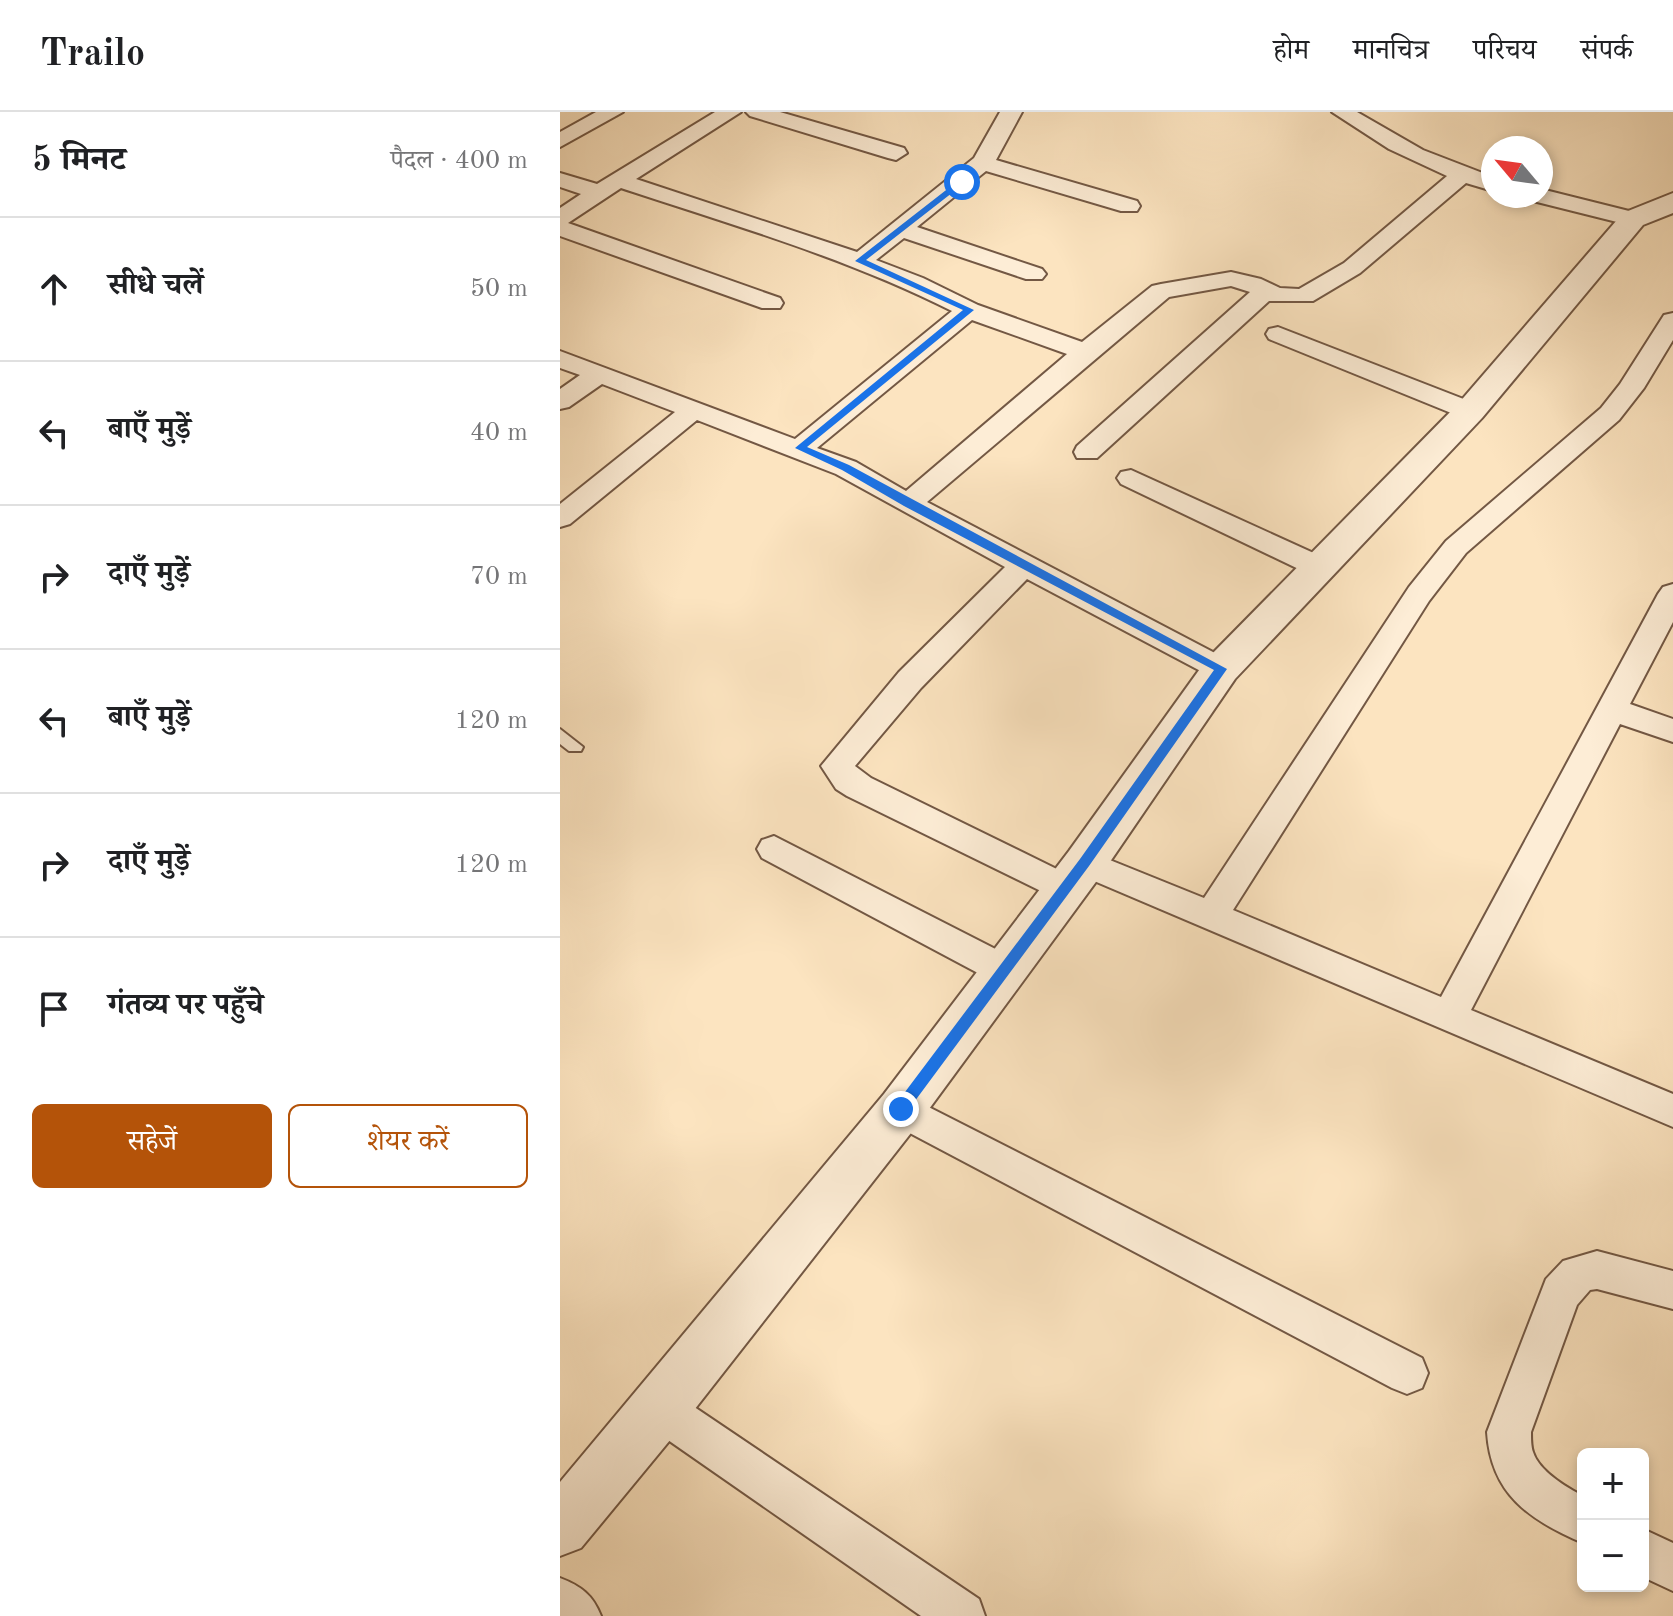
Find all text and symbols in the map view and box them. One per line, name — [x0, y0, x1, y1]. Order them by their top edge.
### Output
text: Trailo — [40, 36, 145, 74]
text: होम — [1273, 38, 1309, 66]
text: मानचित्र — [1353, 38, 1429, 66]
text: परिचय — [1473, 38, 1536, 66]
text: संपर्क — [1580, 38, 1633, 66]
north arrow — [1481, 136, 1553, 208]
text: 5 मिनट — [32, 144, 126, 178]
text: पैदल · 400 m — [390, 148, 528, 174]
route start — [944, 164, 980, 200]
icon: ahead — [32, 267, 76, 311]
text: सीधे चलें — [108, 271, 203, 301]
text: 50 m — [470, 276, 528, 302]
icon: left — [32, 411, 76, 455]
text: बाएँ मुड़ें — [108, 415, 191, 445]
text: 40 m — [470, 420, 528, 446]
icon: right — [32, 555, 76, 599]
text: दाएँ मुड़ें — [108, 559, 190, 589]
text: 70 m — [470, 564, 528, 590]
icon: left — [32, 699, 76, 743]
text: बाएँ मुड़ें — [108, 703, 191, 733]
text: 120 m — [455, 708, 528, 734]
icon: right — [32, 843, 76, 887]
text: दाएँ मुड़ें — [108, 847, 190, 877]
text: 120 m — [455, 852, 528, 878]
icon: arrive — [32, 987, 76, 1031]
text: गंतव्य पर पहुँचे — [108, 991, 264, 1021]
route end — [883, 1091, 919, 1127]
button: सहेजें — [32, 1104, 272, 1188]
button: शेयर करें — [288, 1104, 528, 1188]
map controls — [1577, 1448, 1649, 1592]
button: + — [1577, 1448, 1649, 1520]
button: − — [1577, 1520, 1649, 1592]

